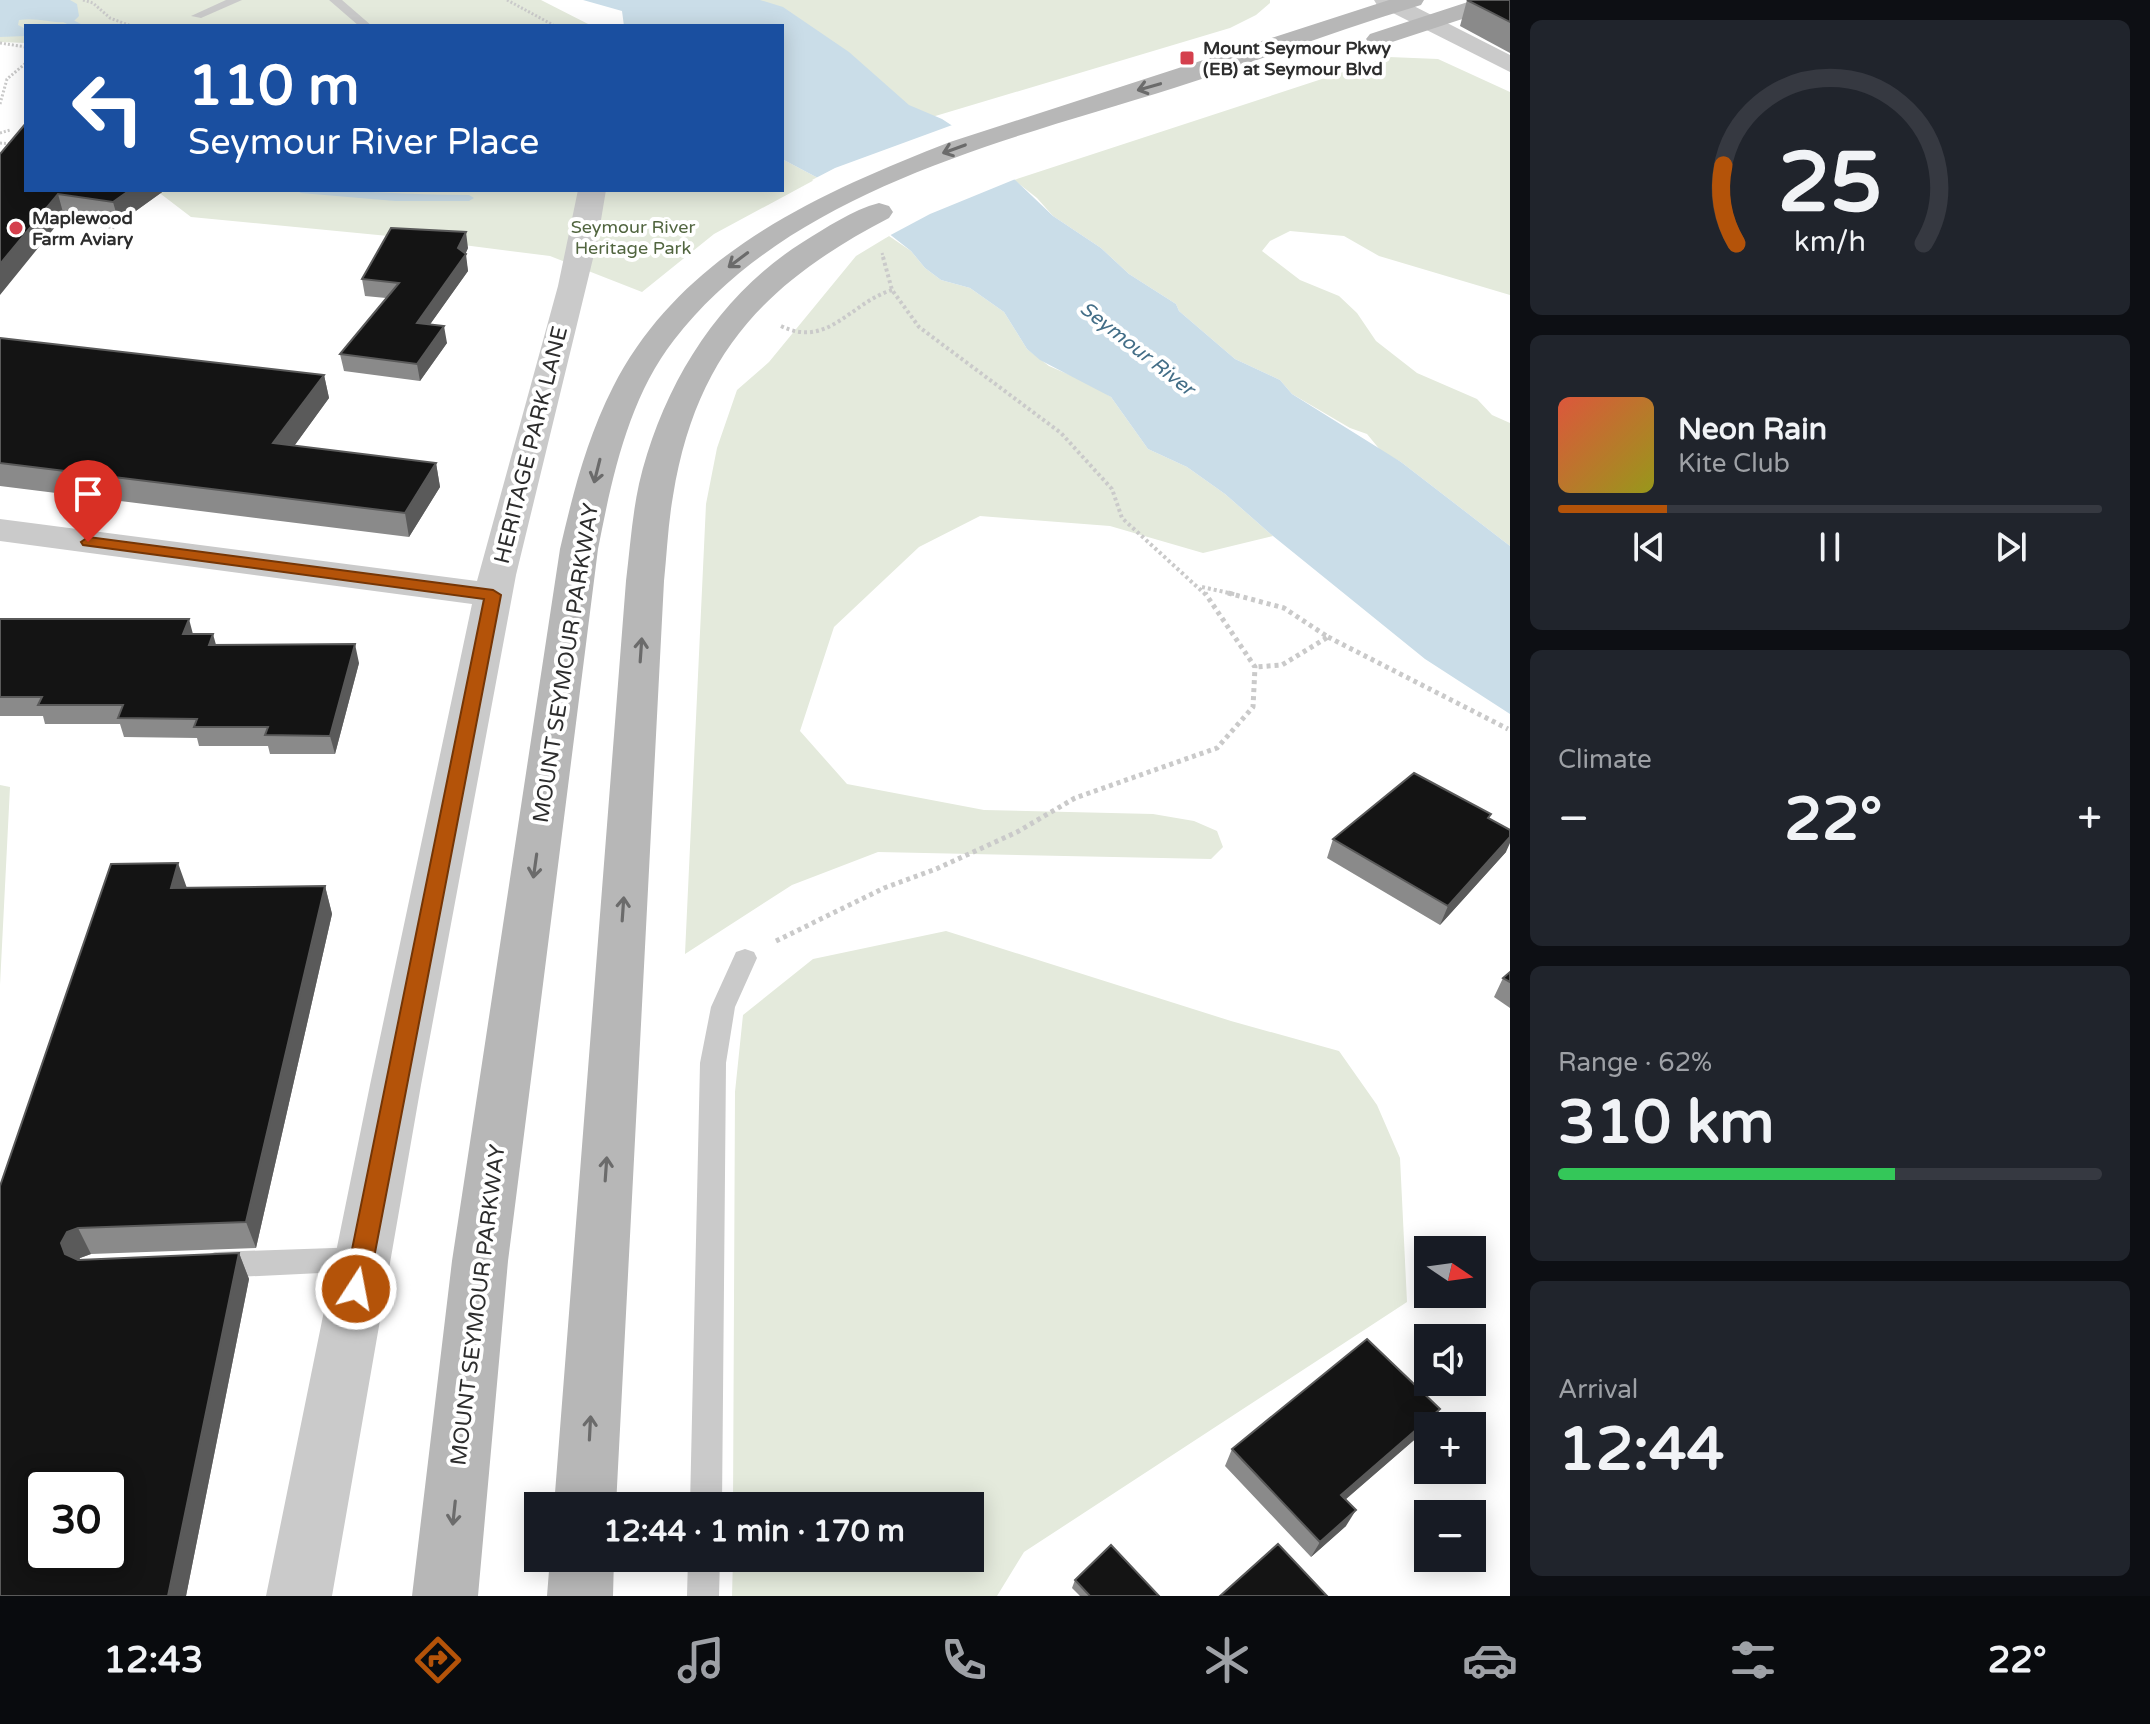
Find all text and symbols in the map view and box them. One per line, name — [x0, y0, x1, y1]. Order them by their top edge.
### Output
place label: Mount Seymour Pkwy (EB) at Seymour Blvd — [1203, 37, 1391, 80]
marker: Mount Seymour Pkwy (EB) at Seymour Blvd — [1178, 49, 1196, 67]
text: 110 m — [188, 53, 359, 120]
icon: left — [56, 56, 160, 160]
one-way arrow — [1137, 80, 1163, 95]
text: Seymour River Place — [188, 121, 539, 164]
text: 25 — [1778, 133, 1882, 233]
one-way arrow — [942, 143, 967, 158]
place label: Maplewood Farm Aviary — [32, 207, 134, 250]
park label: Seymour River Heritage Park — [571, 216, 695, 259]
marker: Maplewood Farm Aviary — [7, 219, 25, 237]
text: km/h — [1794, 225, 1866, 259]
one-way arrow — [728, 251, 750, 268]
water label: Seymour River — [1075, 297, 1201, 403]
street label: HERITAGE PARK LANE — [489, 324, 573, 566]
text: Neon Rain — [1678, 411, 1827, 448]
text: Kite Club — [1678, 448, 1790, 479]
one-way arrow — [588, 458, 603, 483]
pin — [54, 460, 122, 542]
icon: arrive — [66, 472, 110, 516]
street label: MOUNT SEYMOUR PARKWAY — [528, 501, 604, 825]
icon: previous — [1627, 525, 1671, 569]
icon: pause — [1808, 525, 1852, 569]
icon: next — [1989, 525, 2033, 569]
one-way arrow — [634, 637, 649, 664]
text: Climate — [1558, 744, 1652, 775]
text: 22° — [1784, 784, 1882, 856]
text: − — [1558, 793, 1589, 846]
text: + — [2077, 793, 2102, 846]
one-way arrow — [528, 852, 543, 879]
one-way arrow — [616, 896, 631, 923]
text: Range · 62% — [1558, 1047, 1712, 1078]
text: 310 km — [1558, 1087, 1774, 1159]
street label: MOUNT SEYMOUR PARKWAY — [445, 1143, 511, 1467]
one-way arrow — [599, 1156, 614, 1183]
north arrow — [1414, 1236, 1486, 1308]
map controls — [1414, 1236, 1486, 1572]
position arrow — [314, 1247, 398, 1331]
button: sound — [1414, 1324, 1486, 1396]
text: Arrival — [1558, 1374, 1638, 1405]
button: + — [1414, 1412, 1486, 1484]
text: 12:44 — [1558, 1414, 1724, 1486]
one-way arrow — [583, 1415, 598, 1442]
speed limit sign: 30 — [24, 1468, 128, 1572]
one-way arrow — [446, 1499, 461, 1526]
button: − — [1414, 1500, 1486, 1572]
text: 12:44 · 1 min · 170 m — [603, 1513, 905, 1550]
icon: directions — [410, 1632, 466, 1688]
icon: music — [673, 1632, 729, 1688]
icon: phone — [936, 1632, 992, 1688]
icon: climate — [1199, 1632, 1255, 1688]
icon: car — [1462, 1632, 1518, 1688]
icon: filters — [1725, 1632, 1781, 1688]
text: 12:43 — [103, 1639, 203, 1682]
text: 22° — [1988, 1639, 2047, 1682]

